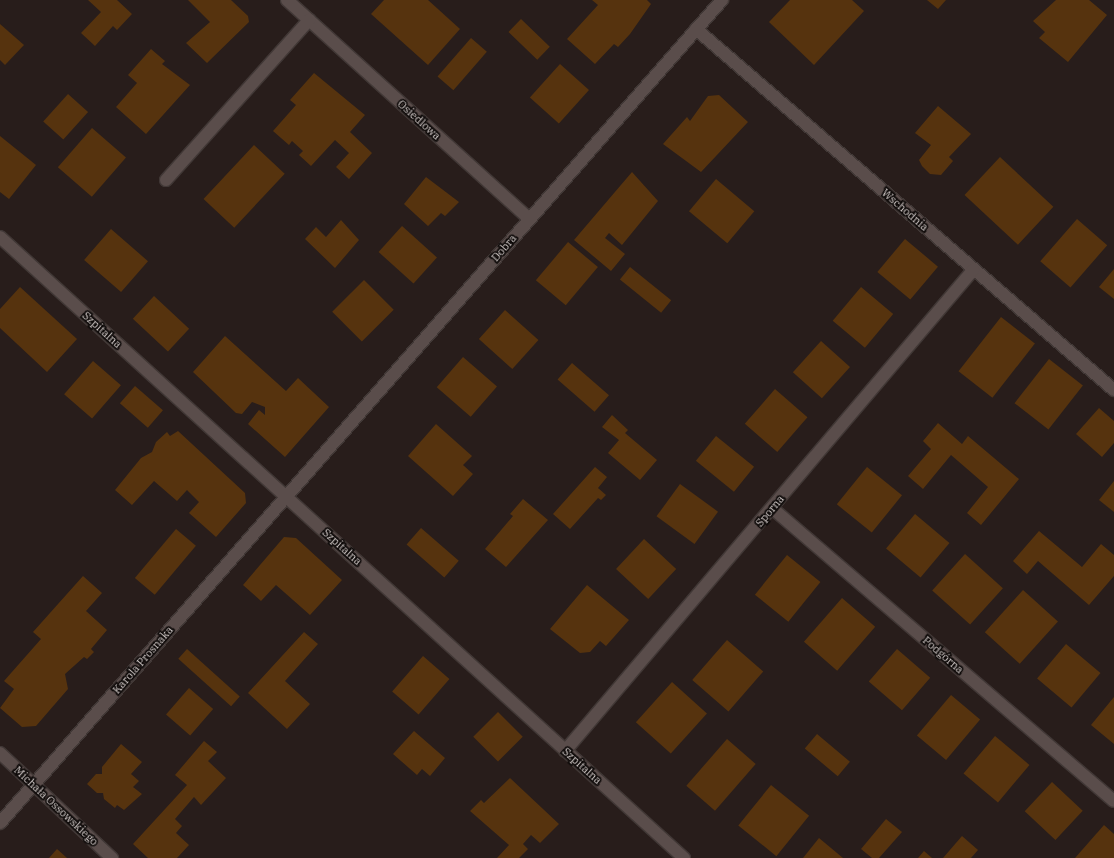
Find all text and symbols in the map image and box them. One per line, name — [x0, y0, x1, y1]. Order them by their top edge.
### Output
street label: Osiedlowa — [395, 97, 443, 143]
street label: Wschodnia — [879, 186, 931, 234]
street label: Dobra — [489, 232, 519, 264]
street label: Szpitalna — [80, 309, 124, 351]
street label: Sporna — [753, 492, 787, 530]
street label: Szpitalna — [320, 526, 364, 568]
street label: Karola Prosnaka — [110, 624, 176, 696]
street label: Podgórna — [920, 634, 966, 676]
street label: Szpitalna — [560, 745, 604, 787]
street label: Michała Ossowskiego — [11, 764, 101, 848]

